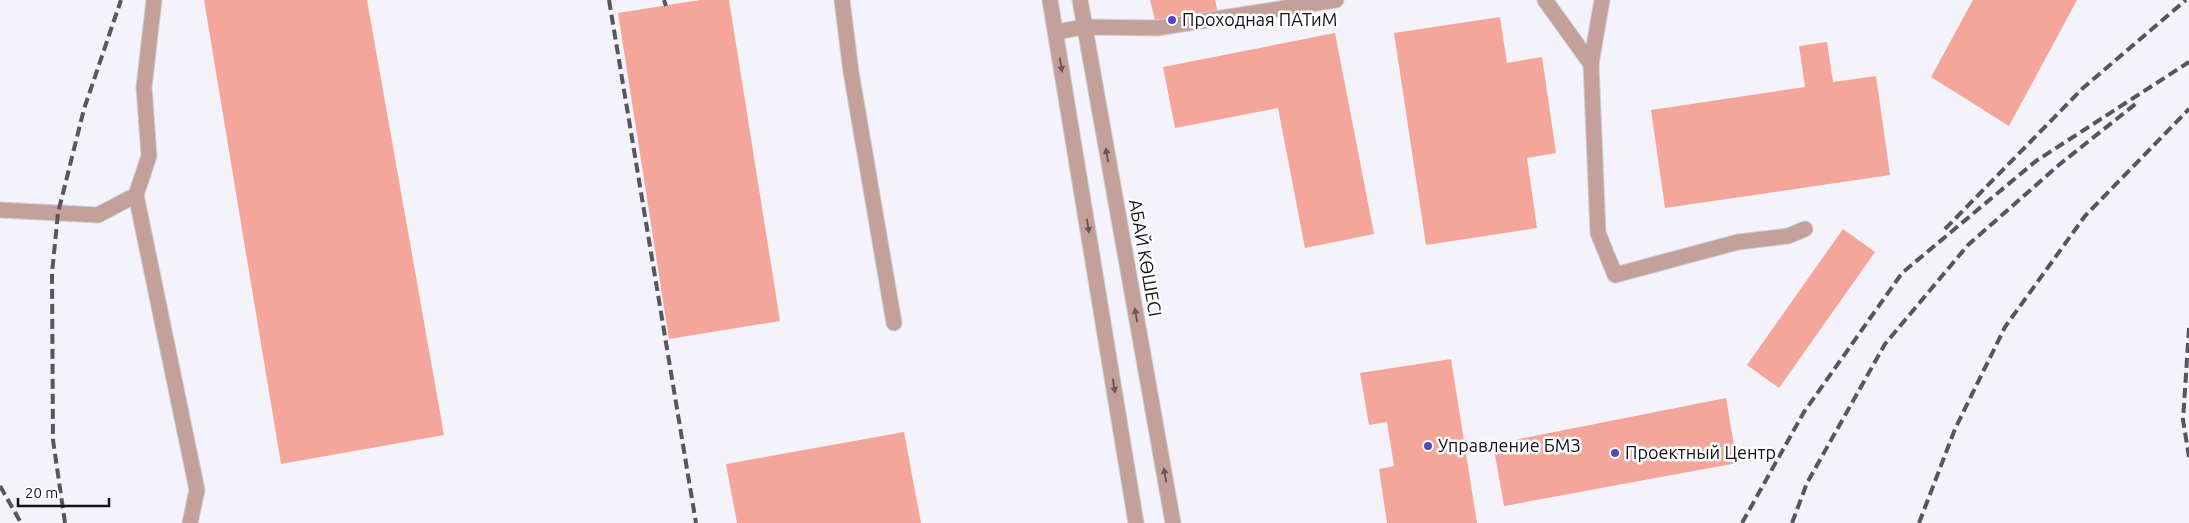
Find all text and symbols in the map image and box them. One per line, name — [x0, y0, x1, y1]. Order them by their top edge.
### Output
place label: Проходная ПАТиМ — [1182, 9, 1337, 29]
marker: Проходная ПАТиМ — [1166, 14, 1178, 26]
one-way arrow — [1058, 58, 1066, 74]
one-way arrow — [1103, 147, 1111, 163]
street label: АБАЙ КӨШЕСІ — [1126, 198, 1166, 318]
one-way arrow — [1084, 218, 1092, 234]
one-way arrow — [1132, 307, 1140, 323]
one-way arrow — [1110, 378, 1118, 394]
place label: Управление БМЗ — [1438, 435, 1581, 455]
marker: Управление БМЗ — [1422, 440, 1434, 452]
place label: Проектный Центр — [1625, 442, 1776, 462]
marker: Проектный Центр — [1609, 447, 1621, 459]
one-way arrow — [1160, 467, 1168, 483]
scale bar — [18, 476, 109, 508]
text: 20 m — [25, 484, 58, 501]

